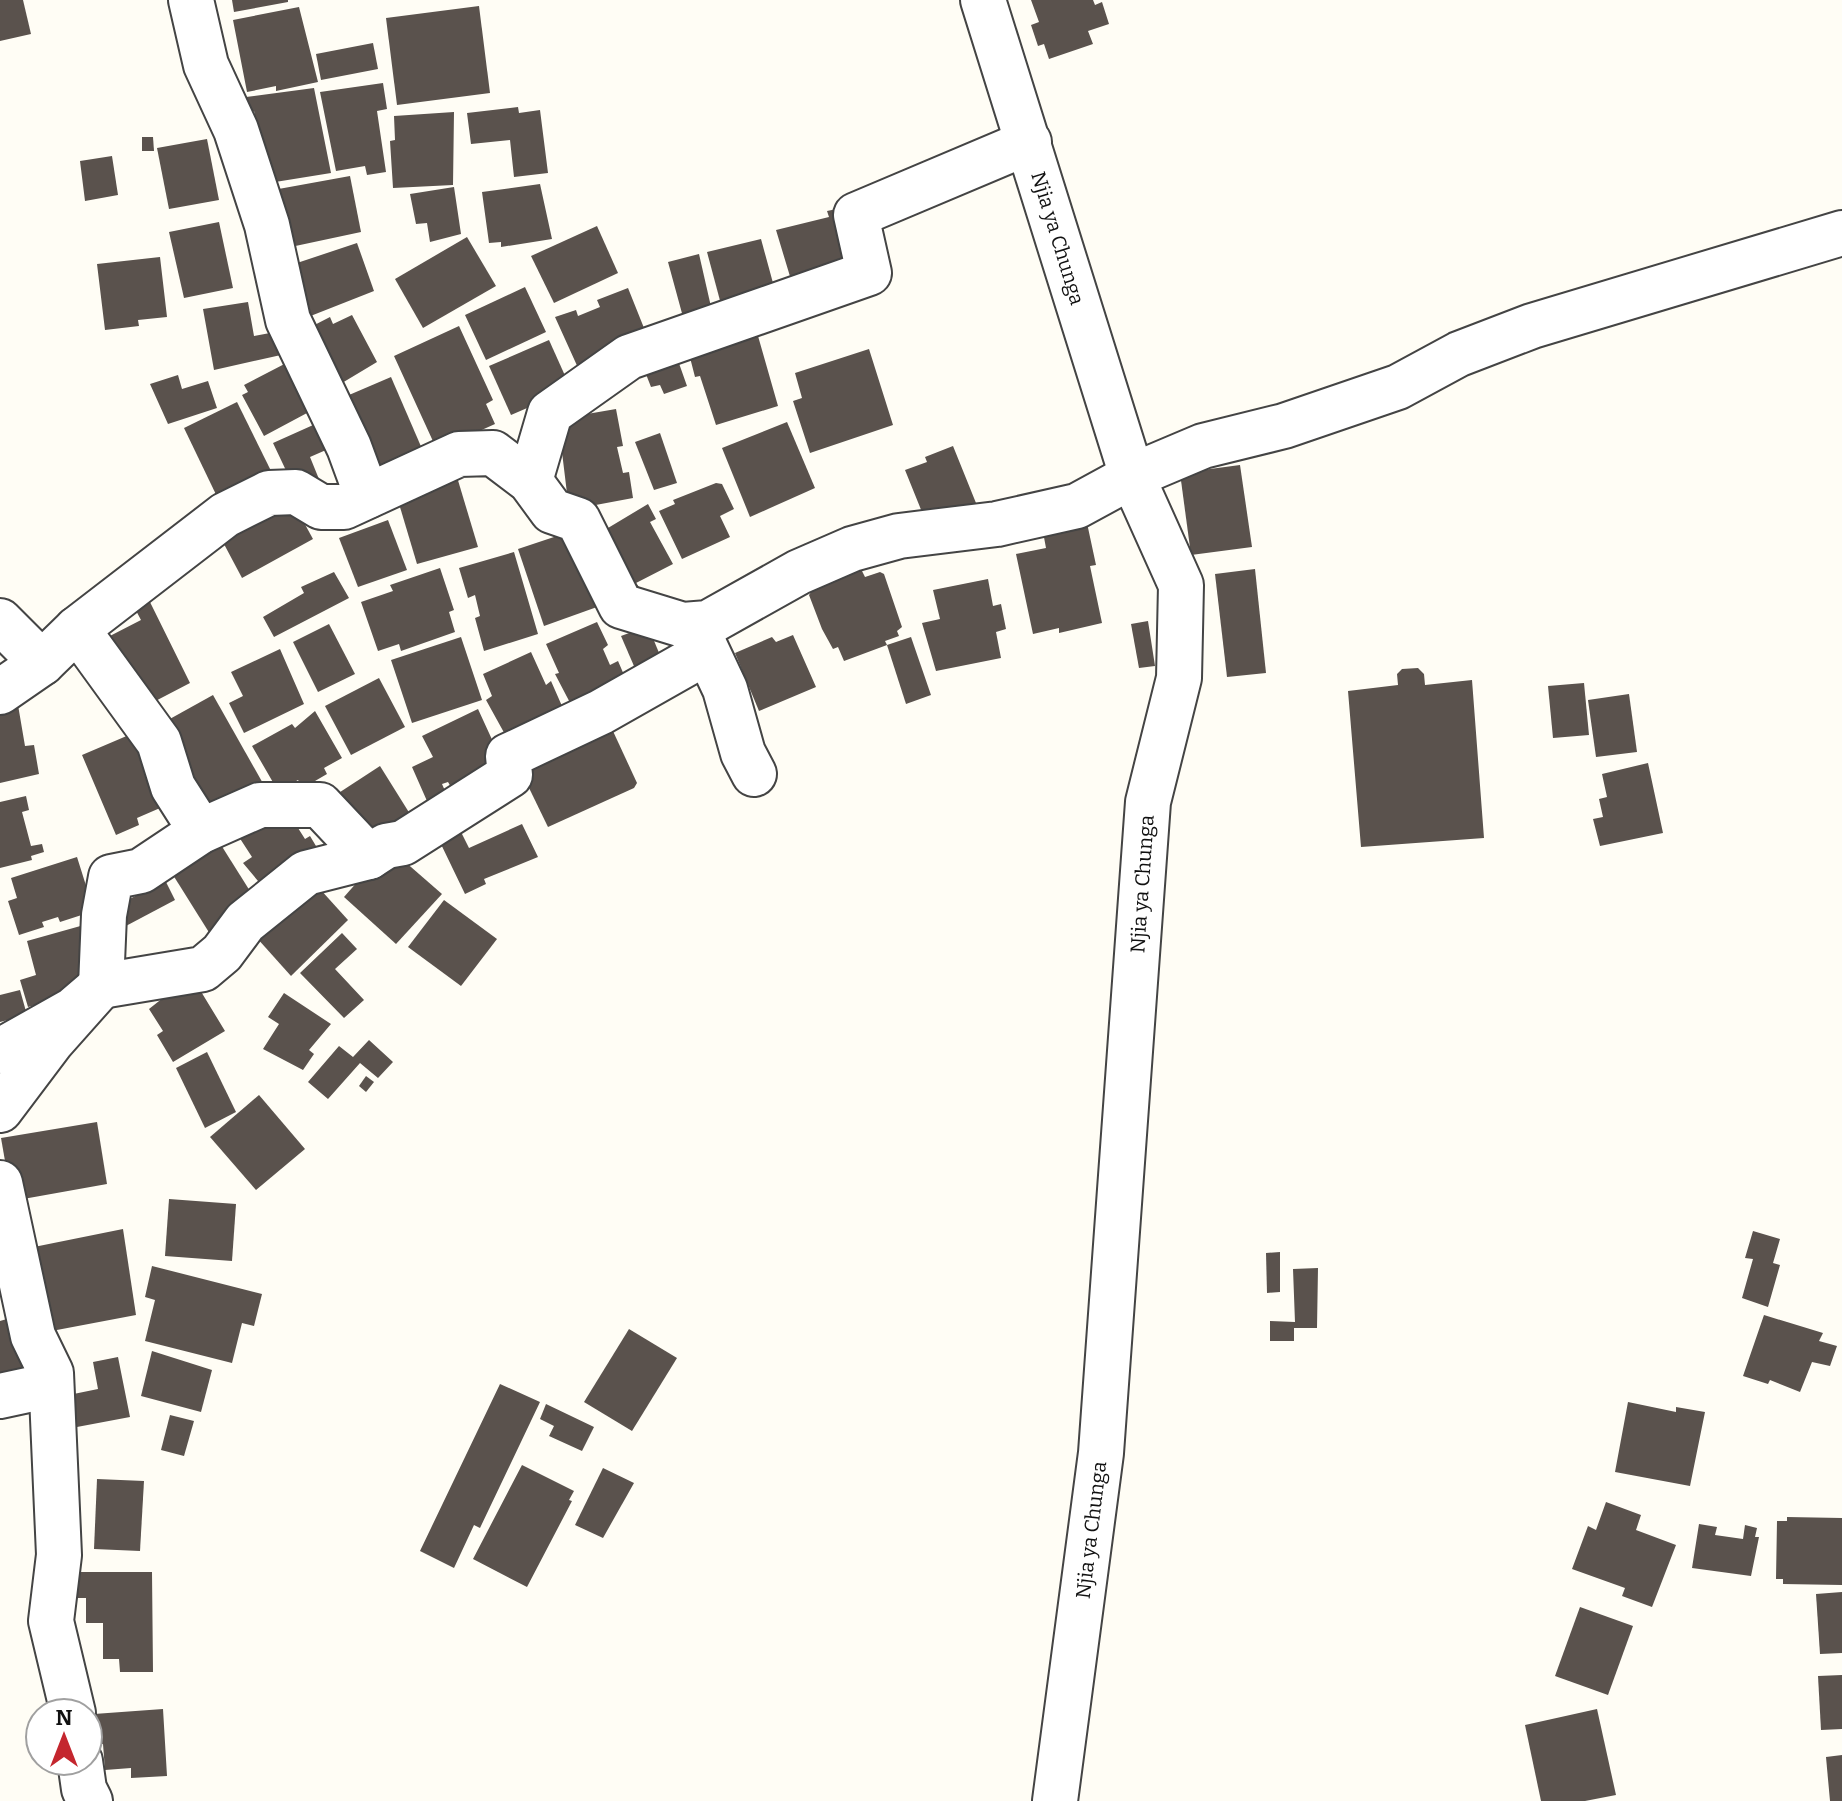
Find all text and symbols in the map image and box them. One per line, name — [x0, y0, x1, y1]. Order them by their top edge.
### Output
street label: Njia ya Chunga — [1025, 168, 1090, 308]
street label: Njia ya Chunga — [1125, 814, 1160, 954]
street label: Njia ya Chunga — [1071, 1460, 1112, 1600]
north arrow — [24, 1697, 104, 1777]
text: N — [56, 1704, 73, 1731]

